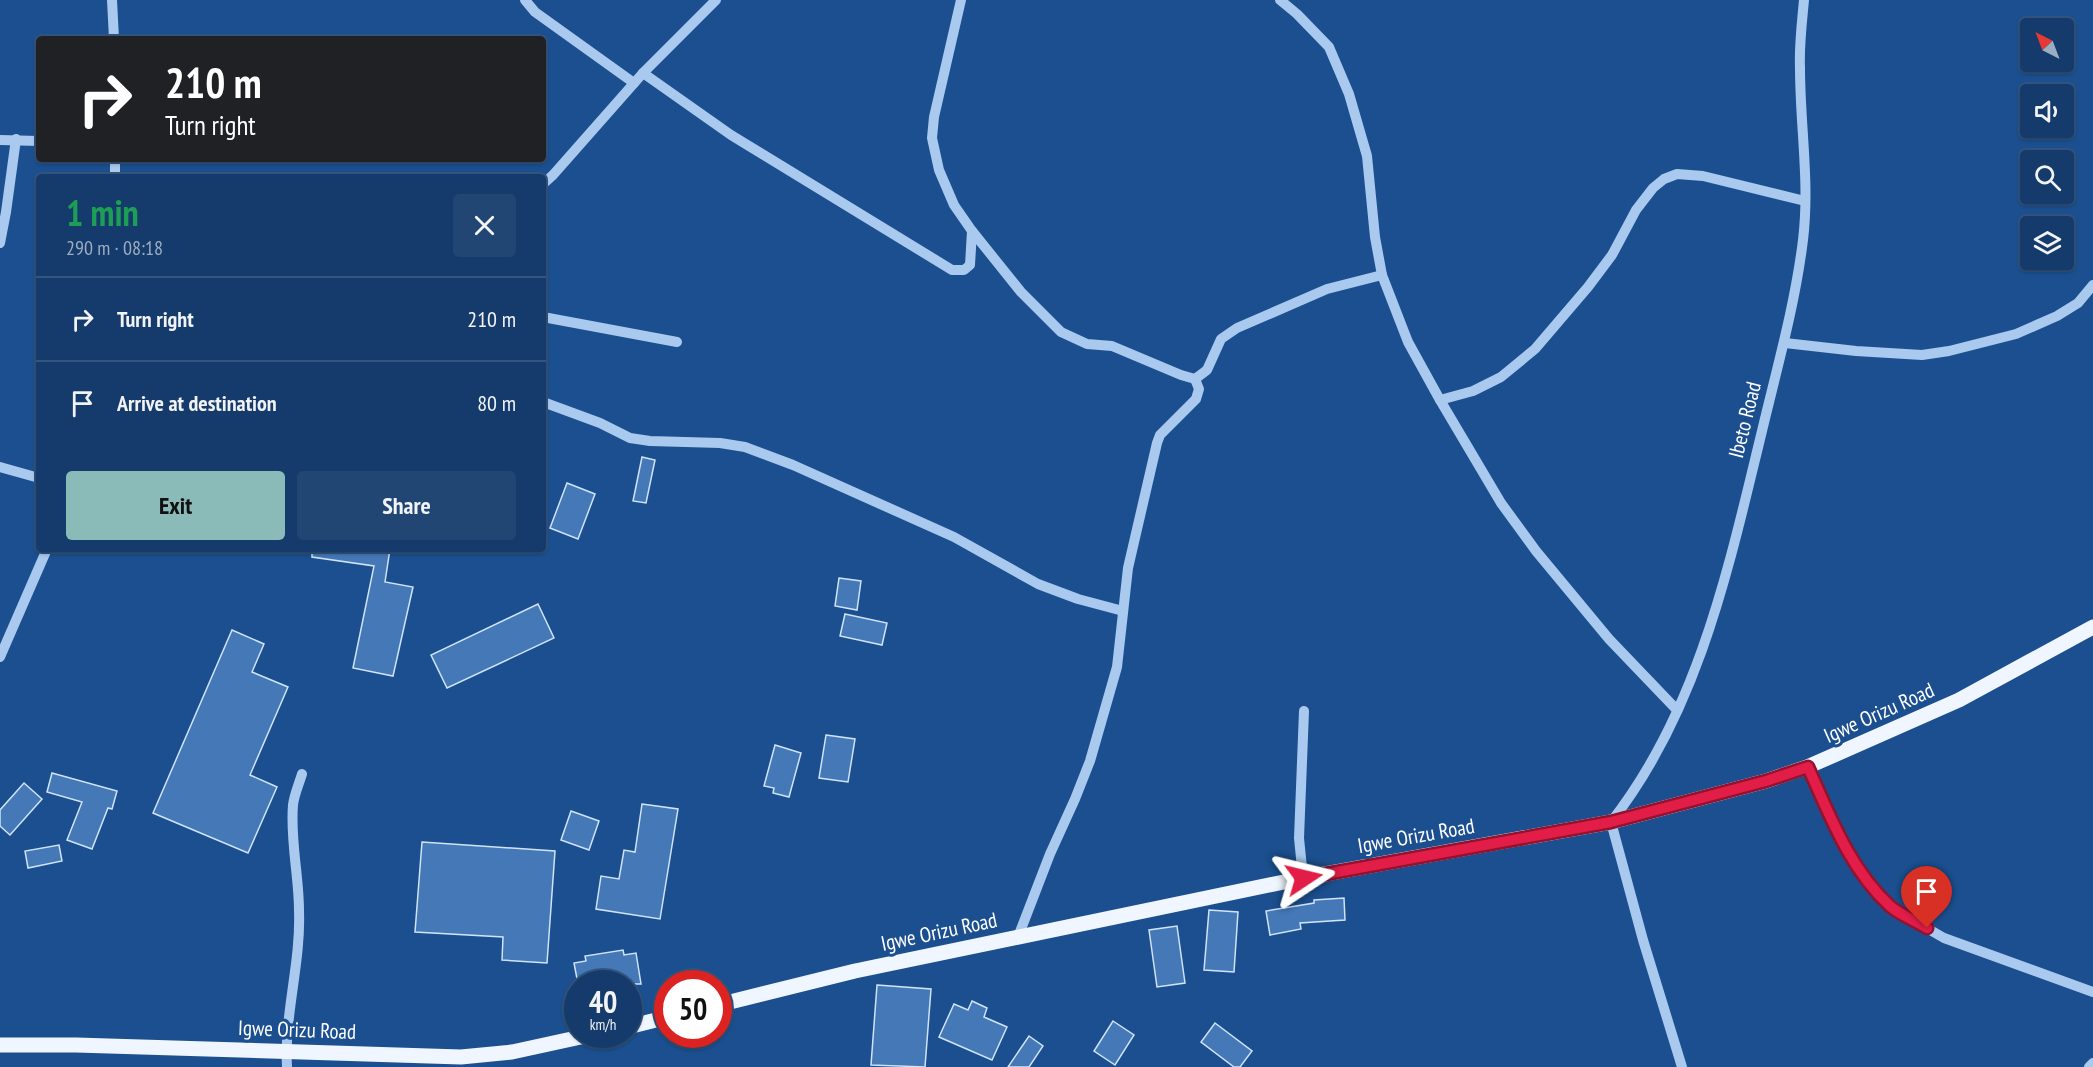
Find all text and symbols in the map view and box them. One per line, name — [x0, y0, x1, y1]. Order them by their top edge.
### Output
north arrow — [2020, 18, 2074, 72]
map controls — [2020, 18, 2074, 270]
text: 210 m — [165, 55, 262, 110]
icon: right — [66, 60, 144, 138]
button: sound — [2020, 84, 2074, 138]
text: Turn right — [165, 108, 256, 142]
button: search — [2020, 150, 2074, 204]
text: 1 min — [66, 189, 139, 236]
button: close — [453, 194, 516, 257]
button: layers — [2020, 216, 2074, 270]
text: 290 m · 08:18 — [66, 235, 163, 261]
icon: right — [66, 303, 99, 336]
text: Turn right — [117, 305, 194, 333]
text: 210 m — [467, 305, 516, 333]
street label: Ibeto Road — [1722, 379, 1767, 461]
icon: arrive — [66, 387, 99, 420]
text: Arrive at destination — [117, 389, 277, 417]
text: 80 m — [477, 389, 516, 417]
button: Exit — [66, 471, 285, 540]
button: Share — [297, 471, 516, 540]
street label: Igwe Orizu Road — [1819, 676, 1938, 749]
street label: Igwe Orizu Road — [1355, 812, 1476, 859]
position arrow — [1272, 846, 1336, 910]
pin — [1901, 866, 1952, 928]
icon: arrive — [1910, 875, 1943, 908]
street label: Igwe Orizu Road — [878, 906, 999, 957]
speed limit sign: 50 — [654, 970, 732, 1048]
text: 40 — [589, 982, 617, 1021]
street label: Igwe Orizu Road — [238, 1014, 356, 1045]
text: km/h — [590, 1015, 616, 1034]

